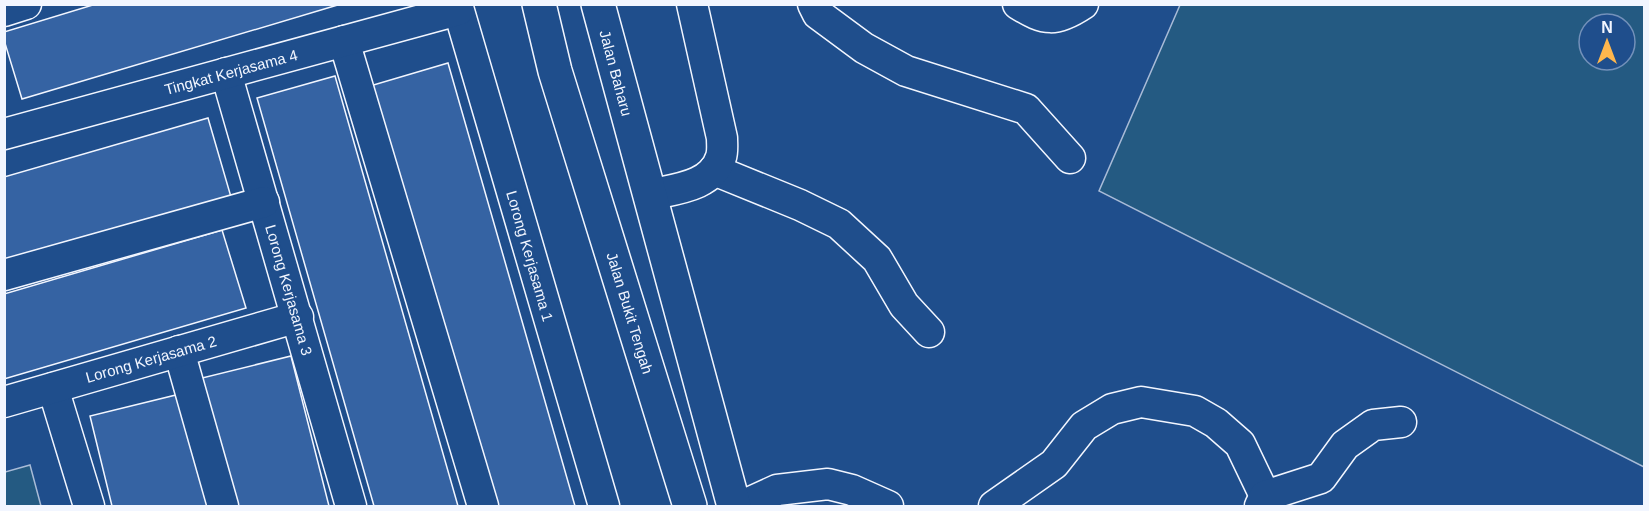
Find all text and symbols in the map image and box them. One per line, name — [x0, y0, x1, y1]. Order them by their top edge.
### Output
north arrow — [1577, 12, 1637, 72]
text: N — [1601, 19, 1613, 36]
street label: Jalan Baharu — [596, 28, 636, 118]
street label: Tingkat Kerjasama 4 — [163, 46, 299, 98]
street label: Lorong Kerjasama 1 — [503, 189, 557, 323]
street label: Lorong Kerjasama 3 — [262, 223, 316, 357]
street label: Jalan Bukit Tengah — [603, 250, 657, 376]
street label: Lorong Kerjasama 2 — [84, 332, 218, 386]

